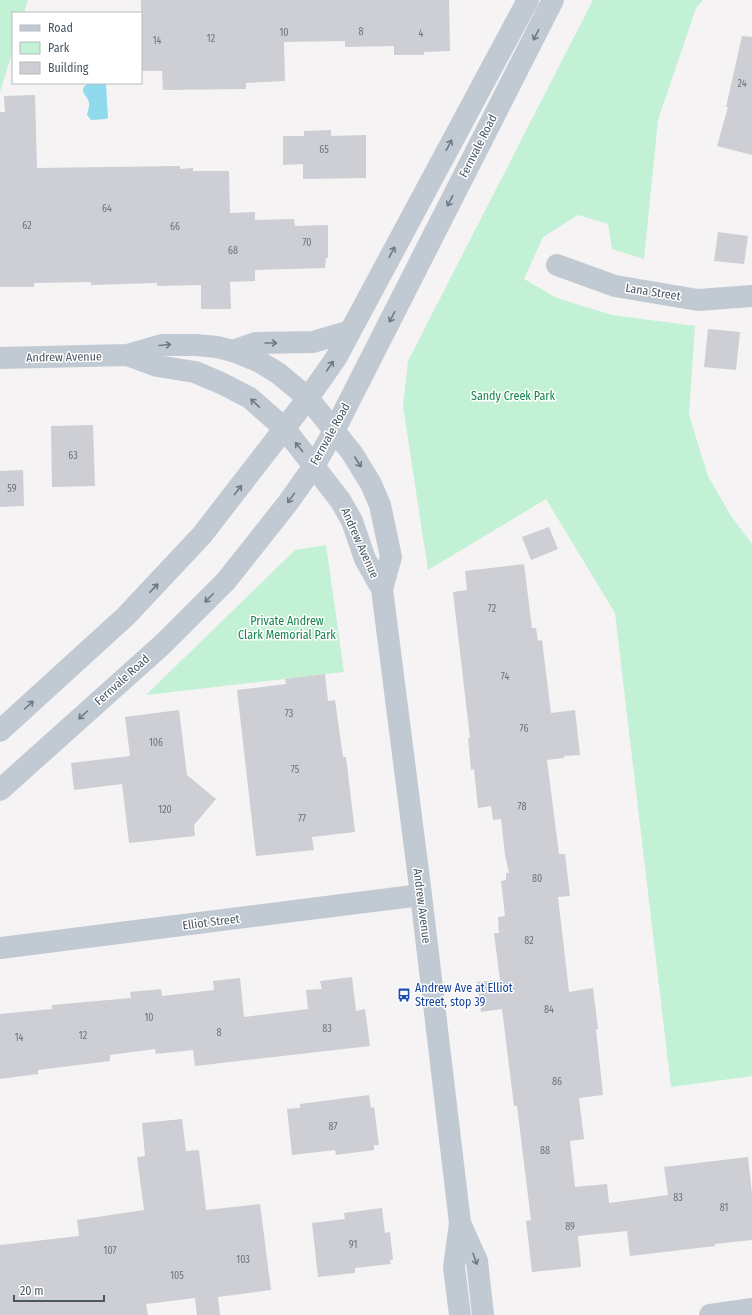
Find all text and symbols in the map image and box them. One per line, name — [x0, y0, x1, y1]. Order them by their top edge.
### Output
legend — [12, 12, 142, 84]
text: Road — [48, 21, 73, 35]
house number: 8 — [359, 26, 364, 38]
house number: 10 — [279, 27, 289, 39]
house number: 4 — [419, 28, 424, 40]
one-way arrow — [531, 29, 539, 41]
house number: 12 — [207, 33, 216, 45]
house number: 14 — [153, 35, 162, 47]
text: Park — [48, 41, 70, 55]
text: Building — [48, 61, 89, 75]
house number: 24 — [737, 78, 747, 90]
street label: Fernvale Road — [456, 112, 500, 180]
one-way arrow — [446, 140, 453, 152]
house number: 65 — [319, 144, 329, 156]
one-way arrow — [446, 194, 454, 206]
house number: 64 — [102, 203, 112, 215]
house number: 62 — [22, 220, 32, 232]
house number: 66 — [170, 221, 180, 233]
house number: 70 — [302, 237, 312, 249]
house number: 68 — [228, 245, 238, 257]
one-way arrow — [389, 246, 397, 258]
street label: Lana Street — [624, 281, 682, 303]
one-way arrow — [388, 310, 395, 322]
one-way arrow — [264, 339, 277, 347]
one-way arrow — [158, 342, 171, 349]
street label: Andrew Avenue — [26, 349, 102, 365]
one-way arrow — [326, 361, 334, 372]
park label: Sandy Creek Park — [471, 389, 555, 403]
one-way arrow — [250, 399, 260, 408]
street label: Fernvale Road — [307, 400, 353, 468]
one-way arrow — [295, 442, 303, 453]
house number: 63 — [68, 450, 78, 462]
one-way arrow — [354, 456, 362, 467]
house number: 59 — [7, 483, 17, 495]
one-way arrow — [234, 484, 242, 495]
one-way arrow — [287, 492, 295, 503]
street label: Andrew Avenue — [338, 506, 382, 580]
one-way arrow — [149, 583, 158, 593]
one-way arrow — [204, 593, 214, 603]
house number: 72 — [488, 603, 497, 615]
park label: Private Andrew Clark Memorial Park — [238, 614, 336, 642]
street label: Fernvale Road — [92, 652, 152, 708]
house number: 74 — [501, 671, 509, 683]
one-way arrow — [24, 700, 34, 709]
house number: 73 — [285, 708, 294, 720]
one-way arrow — [78, 711, 88, 720]
house number: 76 — [520, 723, 528, 735]
house number: 106 — [149, 737, 163, 749]
house number: 75 — [291, 764, 300, 776]
house number: 78 — [518, 801, 526, 813]
house number: 120 — [158, 804, 172, 816]
house number: 77 — [298, 813, 306, 825]
street label: Andrew Avenue — [410, 868, 434, 944]
house number: 80 — [532, 873, 542, 885]
street label: Elliot Street — [182, 912, 240, 932]
house number: 82 — [524, 935, 534, 947]
place label: Andrew Ave at Elliot Street, stop 39 — [415, 981, 513, 1009]
bus stop icon: Andrew Ave at Elliot Street, stop 39 — [396, 987, 412, 1003]
house number: 84 — [544, 1004, 554, 1016]
house number: 10 — [144, 1012, 154, 1024]
house number: 83 — [322, 1023, 332, 1035]
house number: 8 — [217, 1027, 222, 1039]
house number: 12 — [79, 1030, 88, 1042]
house number: 14 — [15, 1032, 24, 1044]
house number: 86 — [552, 1076, 562, 1088]
house number: 87 — [329, 1121, 337, 1133]
house number: 88 — [540, 1145, 550, 1157]
house number: 83 — [673, 1192, 683, 1204]
house number: 81 — [720, 1202, 728, 1214]
house number: 89 — [565, 1221, 575, 1233]
house number: 91 — [349, 1239, 357, 1251]
house number: 107 — [104, 1245, 116, 1257]
one-way arrow — [472, 1253, 480, 1265]
house number: 103 — [236, 1254, 250, 1266]
house number: 105 — [170, 1270, 184, 1282]
scale bar — [14, 1277, 104, 1303]
text: 20 m — [20, 1284, 44, 1298]

